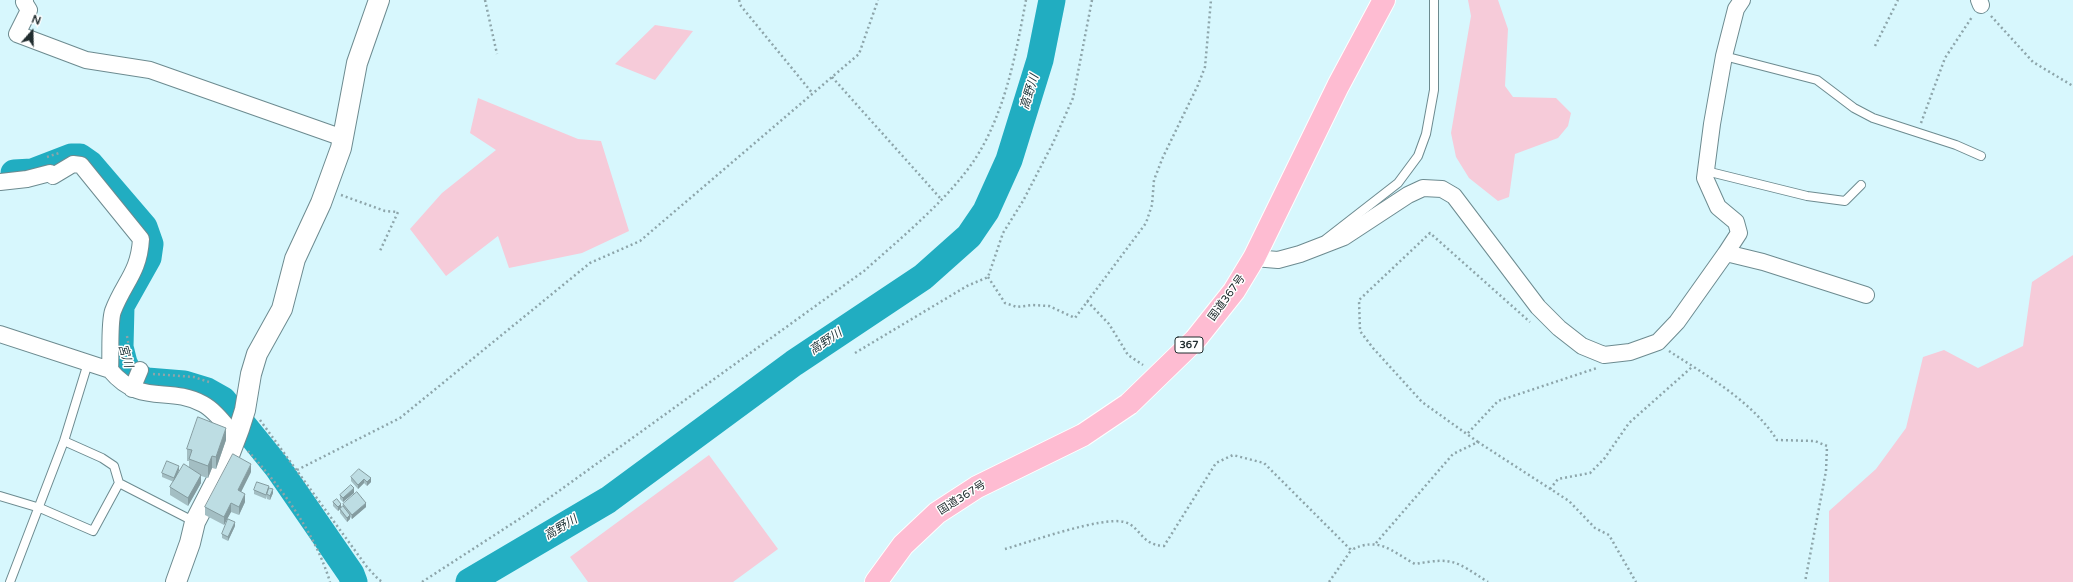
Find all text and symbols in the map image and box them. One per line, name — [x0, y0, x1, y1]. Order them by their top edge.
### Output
north arrow — [12, 12, 52, 52]
text: N — [30, 13, 43, 28]
water label: 高野川 — [1018, 73, 1042, 111]
street label: 国道367号 — [1206, 272, 1248, 324]
water label: 高野川 — [807, 326, 845, 358]
road number: 367 — [1175, 337, 1203, 353]
water label: 宮川 — [115, 342, 135, 370]
street label: 国道367号 — [936, 478, 988, 518]
water label: 高野川 — [542, 513, 580, 543]

